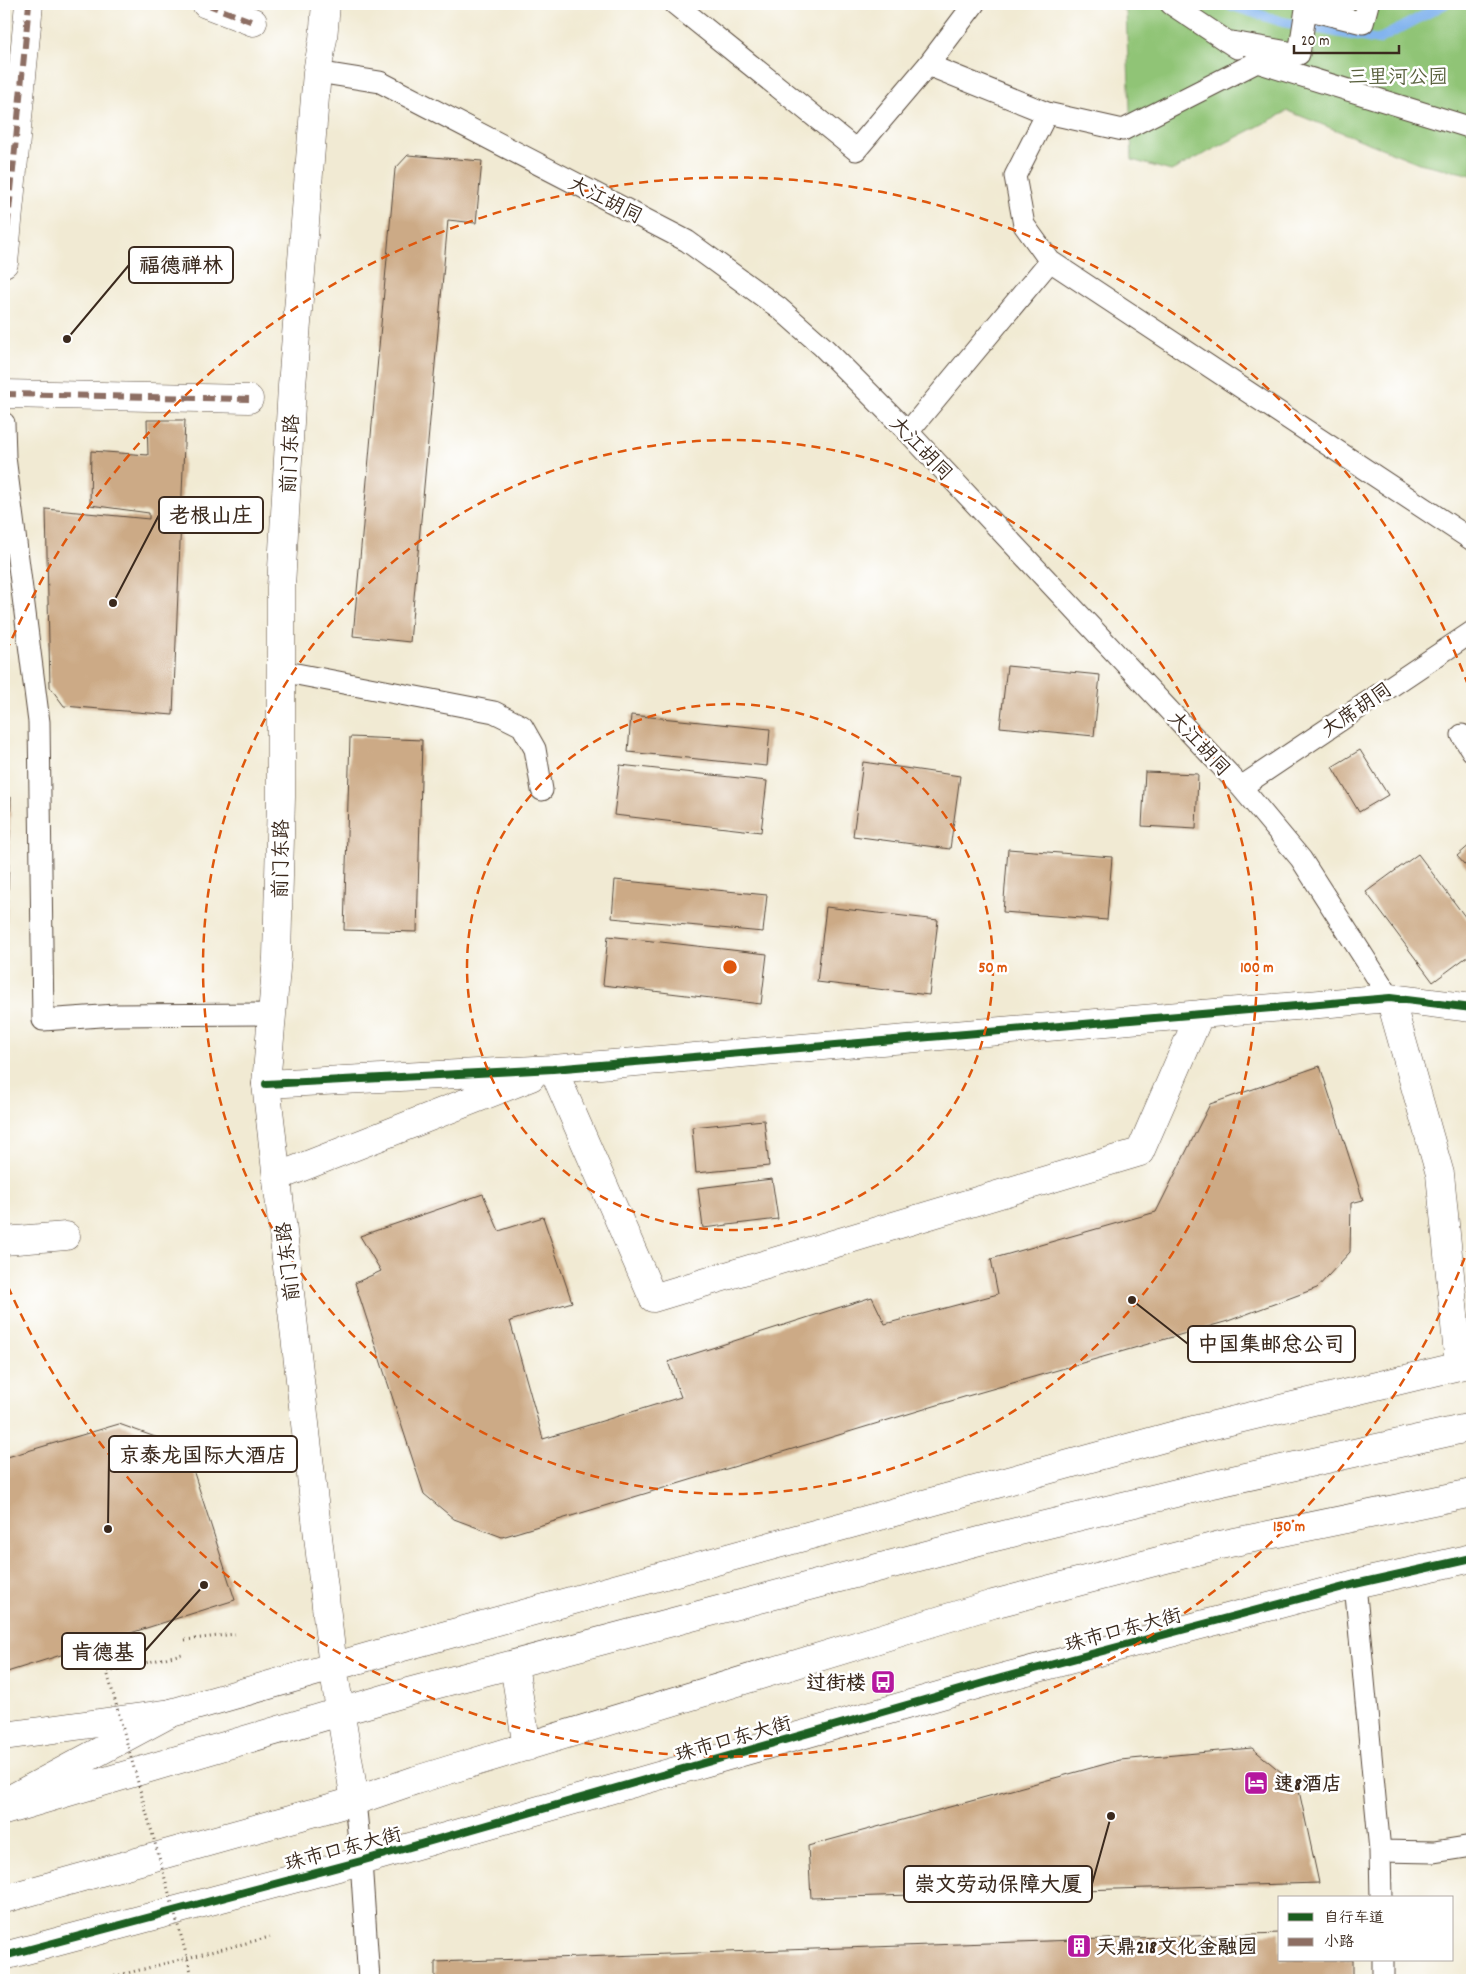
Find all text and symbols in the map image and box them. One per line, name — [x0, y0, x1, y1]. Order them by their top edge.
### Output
scale bar — [1294, 22, 1398, 54]
text: 20 m — [1301, 31, 1329, 53]
park label: 三里河公园 — [1348, 65, 1448, 93]
street label: 大江胡同 — [563, 171, 647, 232]
callout: 福德禅林 — [129, 247, 233, 283]
text: 福德禅林 — [139, 253, 223, 283]
street label: 前门东路 — [276, 412, 308, 495]
street label: 大江胡同 — [882, 412, 958, 489]
callout: 老根山庄 — [159, 497, 263, 533]
text: 老根山庄 — [169, 503, 253, 533]
street label: 大席胡同 — [1317, 678, 1399, 745]
street label: 大江胡同 — [1160, 706, 1235, 784]
street label: 前门东路 — [268, 818, 298, 899]
centre of rings — [721, 958, 739, 976]
text: 50 m — [979, 958, 1007, 980]
text: 100 m — [1240, 958, 1274, 980]
street label: 前门东路 — [271, 1219, 309, 1303]
callout: 中国集邮总公司 — [1188, 1326, 1355, 1362]
text: 中国集邮总公司 — [1198, 1332, 1345, 1362]
callout: 京泰龙国际大酒店 — [109, 1436, 297, 1472]
text: 京泰龙国际大酒店 — [119, 1443, 287, 1473]
text: 150 m — [1273, 1517, 1305, 1539]
street label: 珠市口东大街 — [1062, 1603, 1185, 1661]
callout: 肯德基 — [62, 1633, 145, 1669]
text: 肯德基 — [72, 1640, 135, 1670]
bus stop icon: 过街楼 — [870, 1669, 896, 1695]
place label: 过街楼 — [806, 1671, 866, 1699]
street label: 珠市口东大街 — [672, 1711, 795, 1771]
hotel icon: 速8酒店 — [1243, 1770, 1269, 1796]
place label: 速8酒店 — [1274, 1772, 1342, 1800]
street label: 珠市口东大街 — [282, 1822, 405, 1880]
callout: 崇文劳动保障大厦 — [904, 1866, 1092, 1902]
text: 崇文劳动保障大厦 — [914, 1872, 1082, 1902]
legend — [1278, 1896, 1454, 1962]
text: 自行车道 — [1324, 1908, 1384, 1930]
text: 小路 — [1324, 1932, 1354, 1954]
building icon: 天鼎218文化金融园 — [1066, 1933, 1092, 1959]
place label: 天鼎218文化金融园 — [1096, 1935, 1257, 1963]

